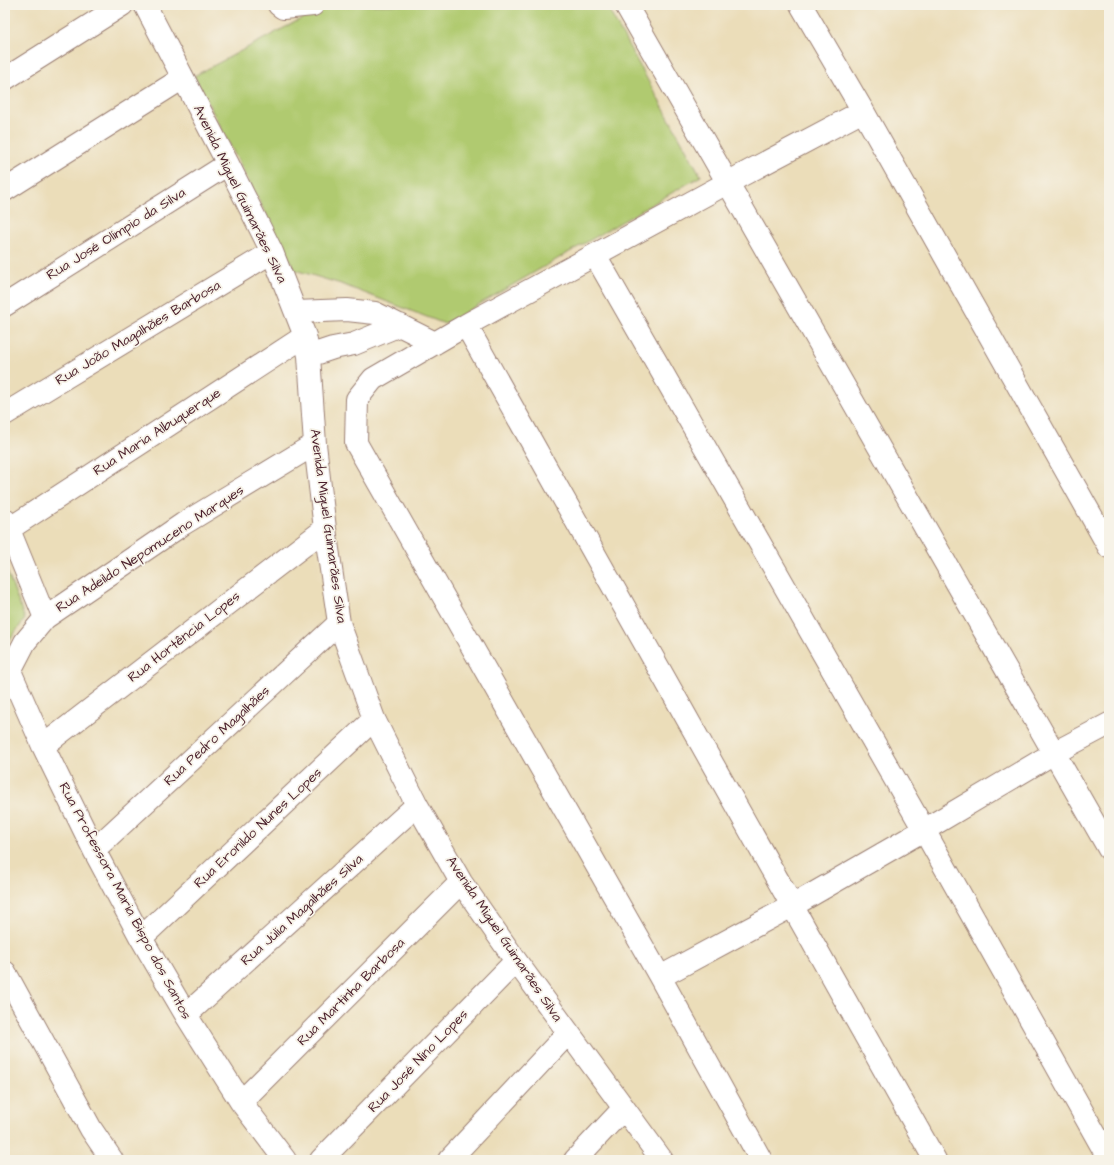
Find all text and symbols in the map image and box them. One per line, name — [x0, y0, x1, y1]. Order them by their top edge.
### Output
street label: Avenida Miguel Guimarães Silva — [188, 102, 292, 286]
street label: Rua José Olímpio da Silva — [42, 183, 190, 285]
street label: Rua João Magalhães Barbosa — [51, 276, 225, 390]
street label: Rua Maria Albuquerque — [89, 383, 225, 481]
street label: Avenida Miguel Guimarães Silva — [304, 428, 352, 624]
street label: Rua Adeildo Nepomuceno Marques — [52, 480, 248, 618]
street label: Rua Hortência Lopes — [124, 587, 244, 687]
street label: Rua Pedro Magalhães — [159, 681, 275, 791]
street label: Rua Eronildo Nunes Lopes — [189, 763, 327, 893]
street label: Rua Professora Maria Bispo dos Santos — [54, 779, 196, 1023]
street label: Rua Júlia Magalhães Silva — [236, 850, 368, 970]
street label: Avenida Miguel Guimarães Silva — [441, 852, 567, 1026]
street label: Rua Martinha Barbosa — [293, 934, 409, 1050]
street label: Rua José Nino Lopes — [363, 1005, 473, 1117]

